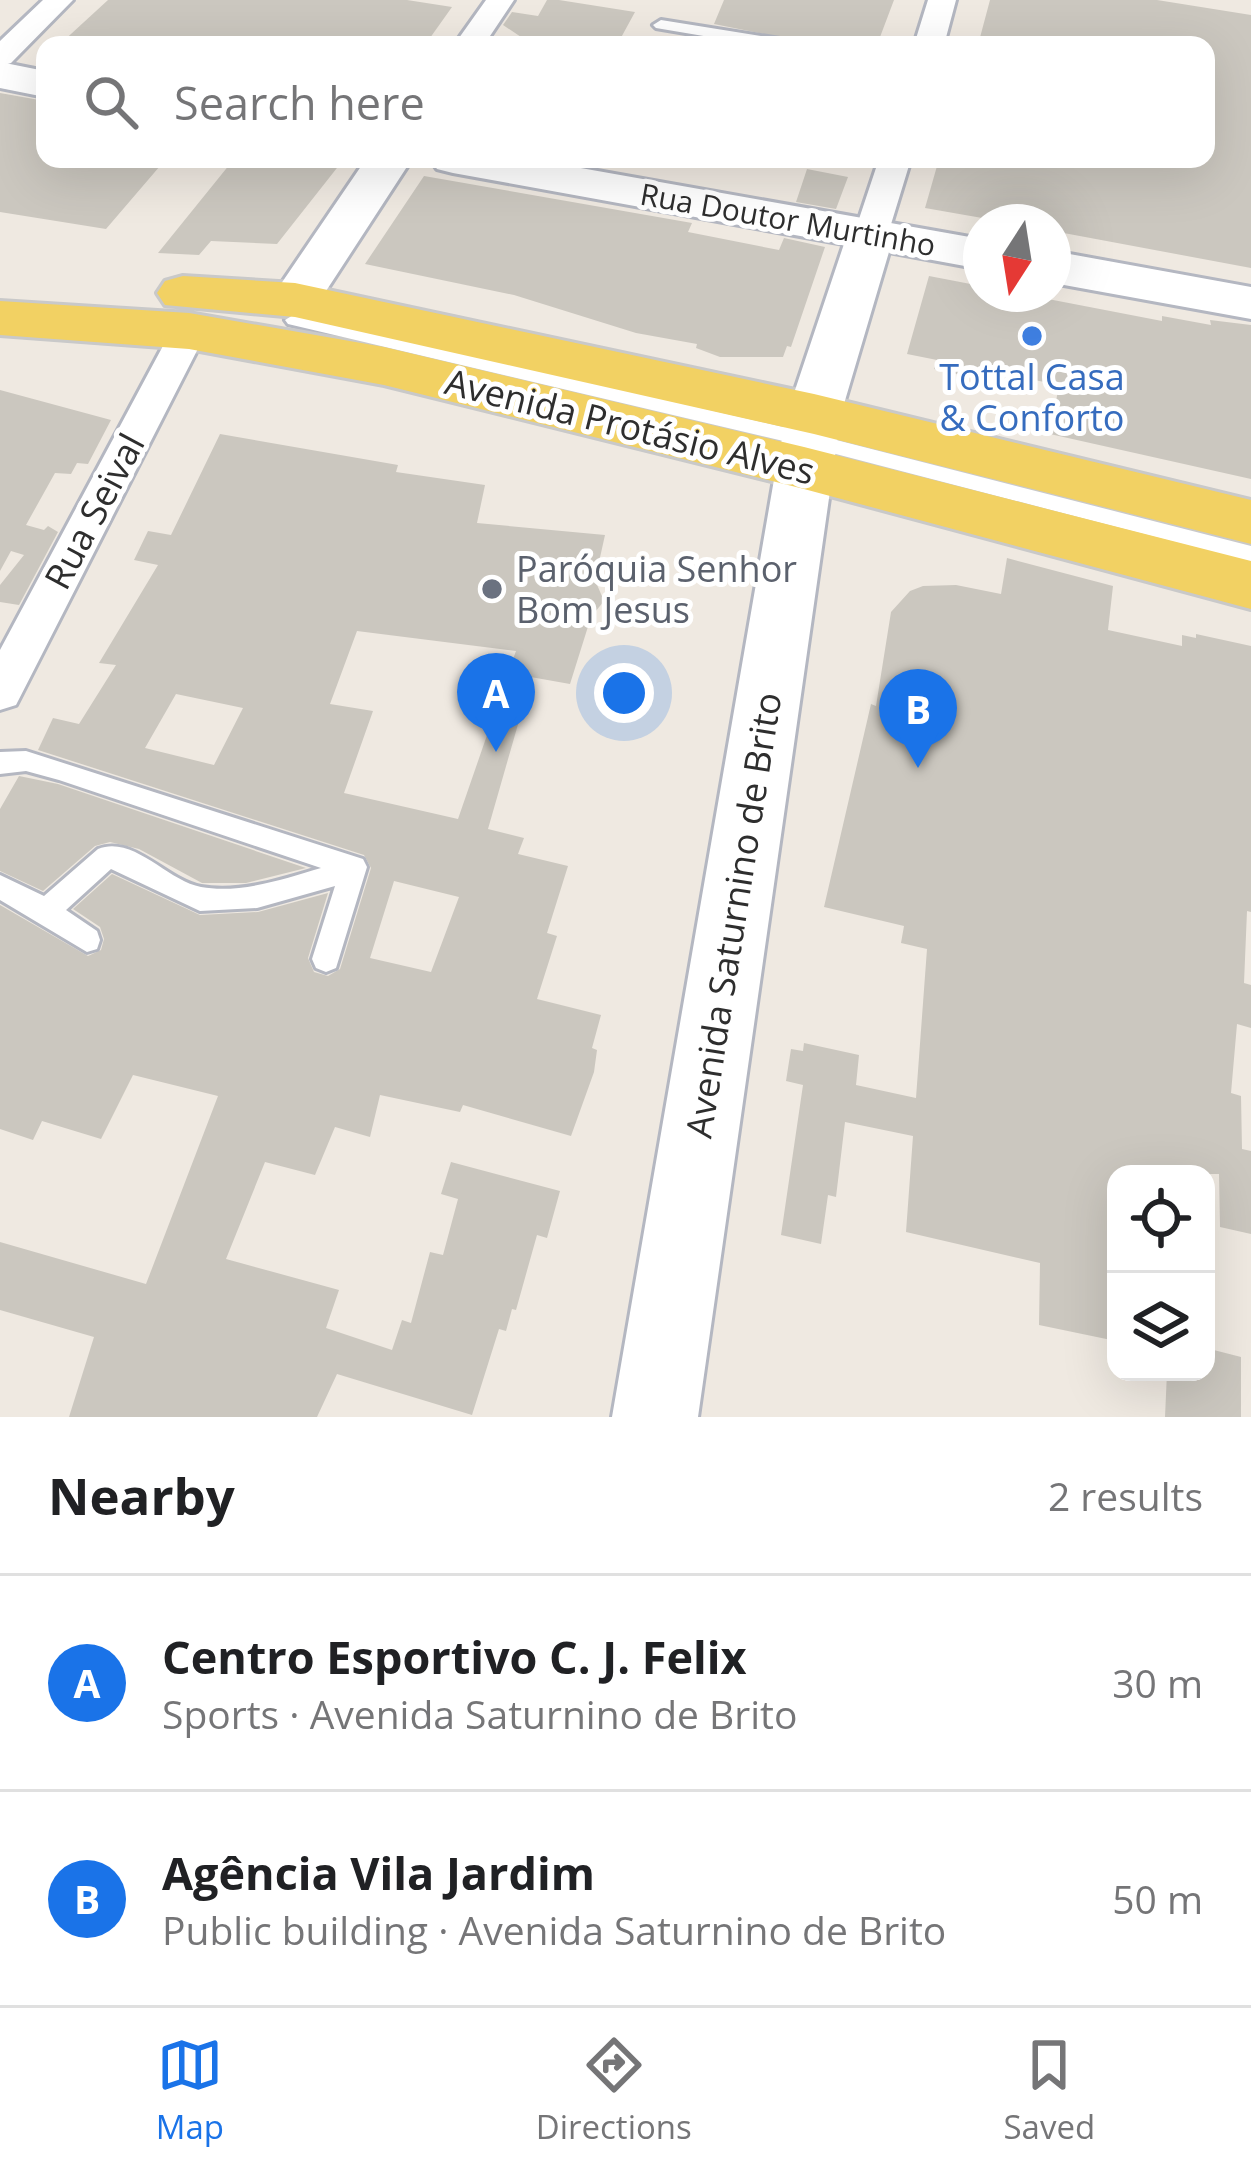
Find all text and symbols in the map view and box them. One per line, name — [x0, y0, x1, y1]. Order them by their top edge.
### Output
search box — [36, 36, 1215, 168]
icon: search — [78, 69, 144, 135]
text: Search here — [174, 72, 425, 133]
street label: Rua Doutor Murtinho — [637, 173, 939, 265]
north arrow — [963, 204, 1071, 312]
marker: Tottal Casa & Conforto — [1019, 323, 1045, 349]
place label: Tottal Casa & Conforto — [939, 352, 1125, 442]
street label: Avenida Protásio Alves — [440, 356, 820, 496]
street label: Rua Seival — [33, 425, 155, 597]
place label: Paróquia Senhor Bom Jesus — [516, 544, 797, 634]
marker: Paróquia Senhor Bom Jesus — [479, 576, 505, 602]
pin: A — [457, 653, 535, 752]
your location — [594, 663, 654, 723]
pin: B — [879, 669, 957, 768]
street label: Avenida Saturnino de Brito — [674, 689, 792, 1141]
map controls — [1107, 1165, 1215, 1381]
button: locate — [1107, 1165, 1215, 1273]
button: layers — [1107, 1273, 1215, 1381]
text: Nearby — [48, 1460, 235, 1530]
text: 2 results — [1048, 1469, 1203, 1522]
text: Centro Esportivo C. J. Felix — [162, 1626, 747, 1687]
text: A — [74, 1656, 100, 1709]
text: 30 m — [1112, 1656, 1203, 1709]
text: Sports · Avenida Saturnino de Brito — [162, 1687, 797, 1740]
text: Agência Vila Jardim — [162, 1842, 595, 1903]
text: B — [74, 1872, 100, 1925]
text: 50 m — [1112, 1872, 1203, 1925]
text: Public building · Avenida Saturnino de Brito — [162, 1903, 946, 1956]
tab: Map — [156, 2032, 224, 2149]
tab: Directions — [536, 2032, 692, 2149]
tab: Saved — [1003, 2032, 1095, 2149]

